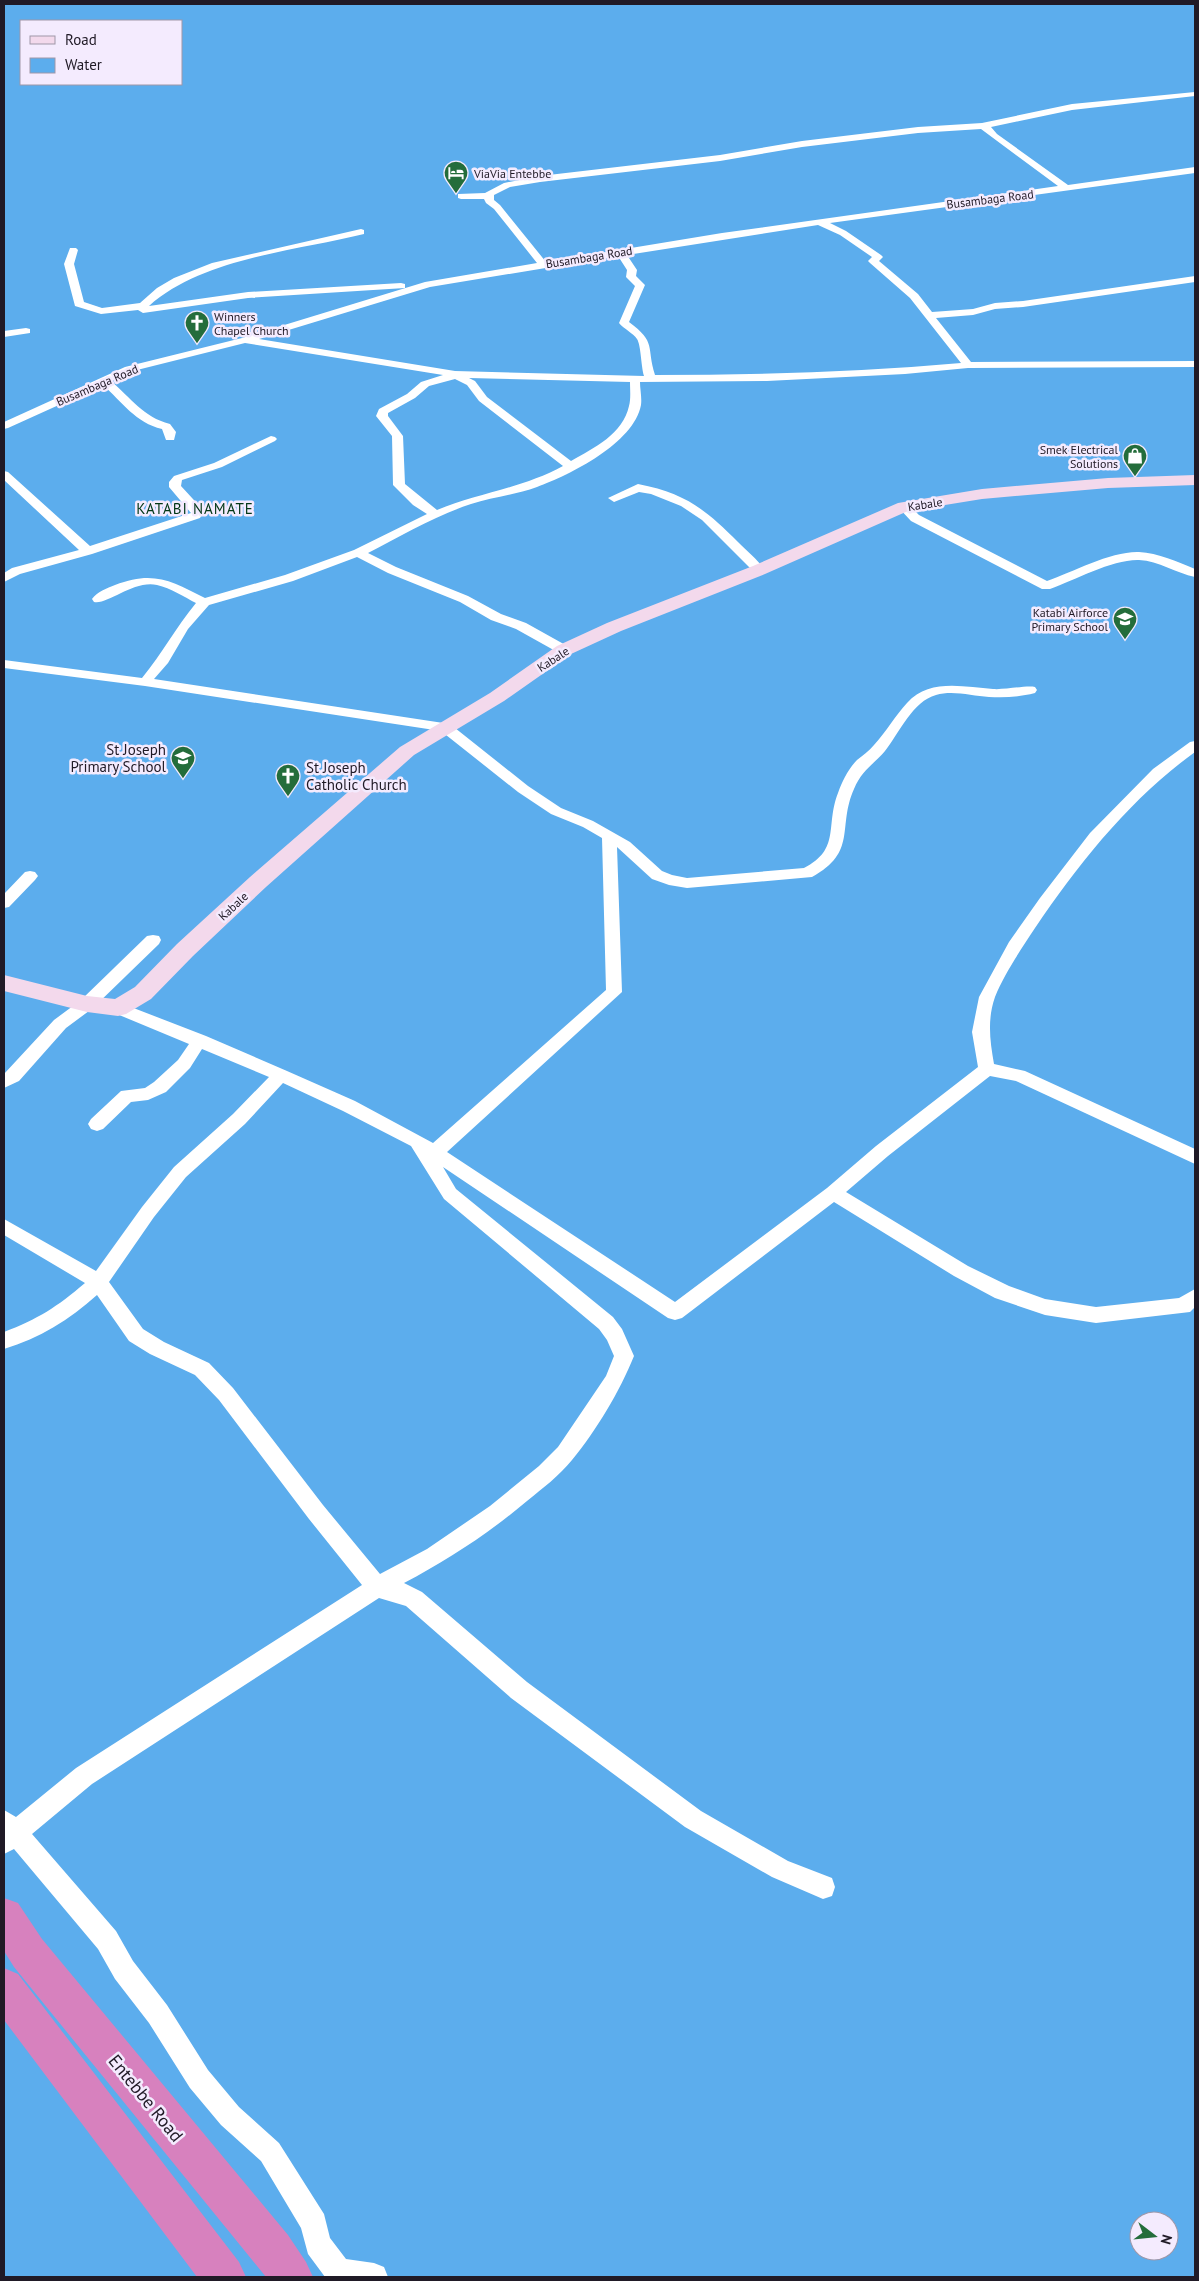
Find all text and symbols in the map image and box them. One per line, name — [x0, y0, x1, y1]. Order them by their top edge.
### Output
legend — [20, 20, 182, 85]
text: Road — [65, 30, 97, 49]
text: Water — [65, 55, 102, 74]
hotel icon: ViaVia Entebbe — [443, 160, 469, 194]
place label: ViaVia Entebbe — [473, 166, 551, 181]
street label: Busambaga Road — [946, 186, 1034, 212]
street label: Busambaga Road — [545, 243, 633, 271]
place label: Winners Chapel Church — [214, 309, 289, 338]
church icon: Winners Chapel Church — [184, 310, 210, 344]
street label: Busambaga Road — [54, 361, 140, 409]
place label: Smek Electrical Solutions — [1040, 442, 1118, 471]
shop icon: Smek Electrical Solutions — [1122, 443, 1148, 477]
street label: Kabale — [907, 494, 943, 514]
district label: KATABI NAMATE — [136, 499, 254, 518]
place label: Katabi Airforce Primary School — [1032, 605, 1108, 634]
school or university icon: Katabi Airforce Primary School — [1112, 606, 1138, 640]
street label: Kabale — [534, 643, 572, 675]
place label: St Joseph Primary School — [70, 740, 167, 776]
school or university icon: St Joseph Primary School — [170, 745, 196, 779]
place label: St Joseph Catholic Church — [306, 758, 407, 794]
church icon: St Joseph Catholic Church — [275, 763, 301, 797]
street label: Kabale — [215, 889, 251, 923]
street label: Entebbe Road — [104, 2050, 188, 2146]
north arrow — [1129, 2211, 1179, 2261]
text: N — [1157, 2233, 1176, 2246]

